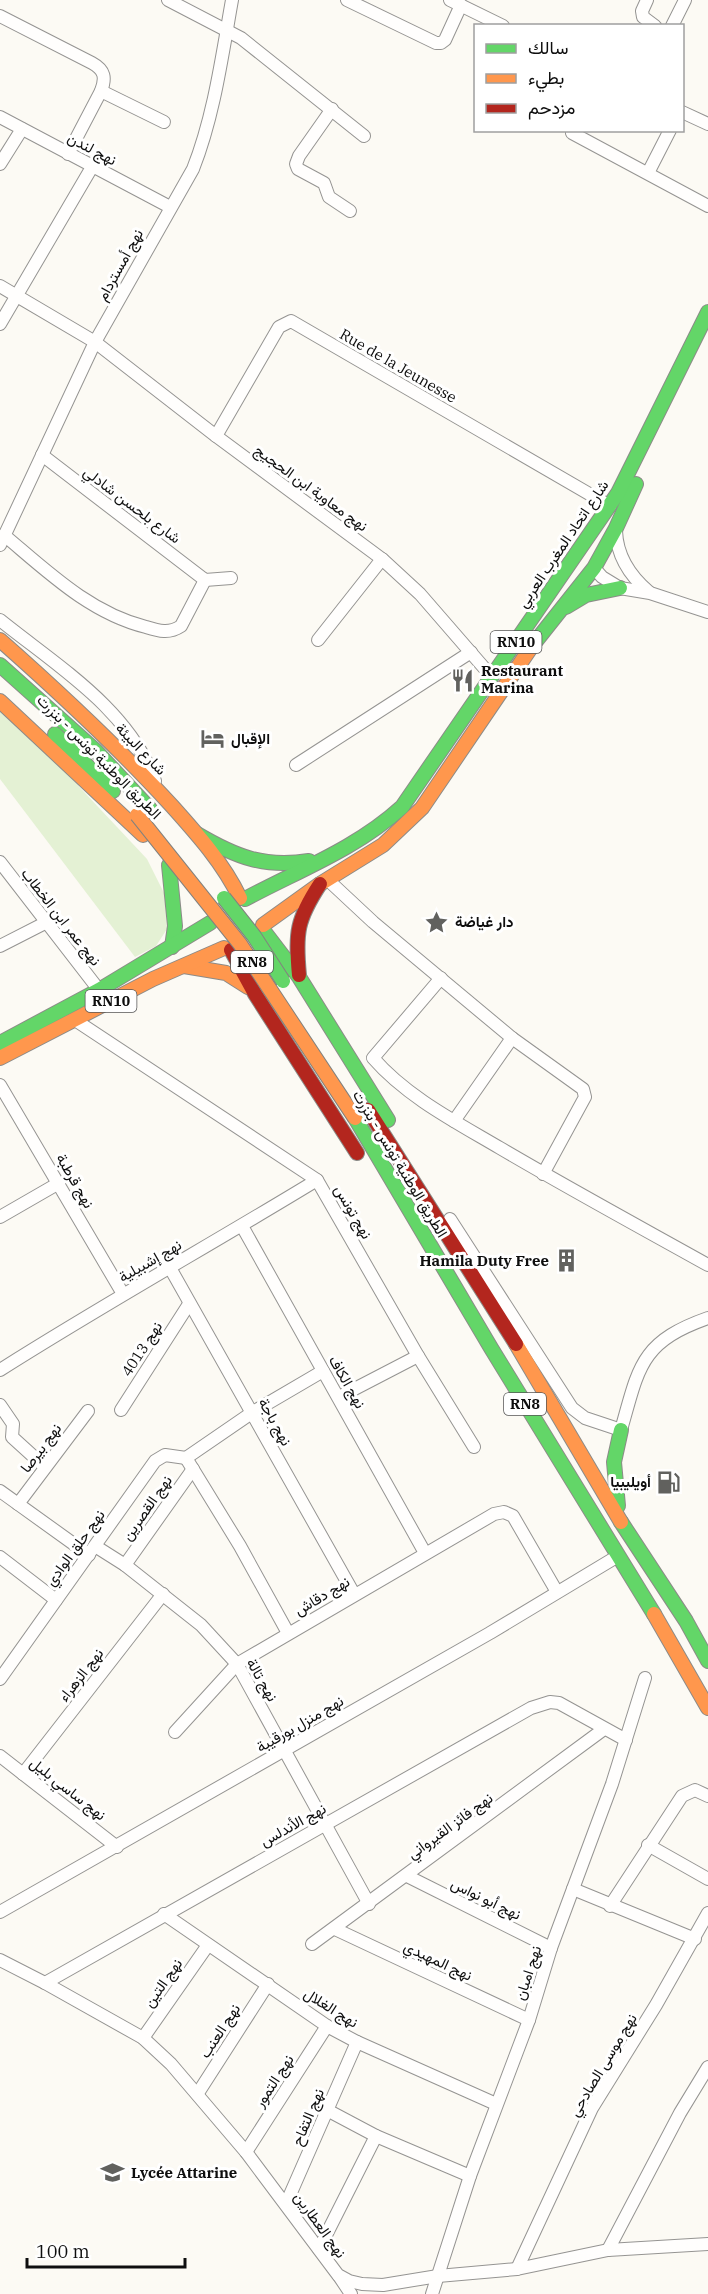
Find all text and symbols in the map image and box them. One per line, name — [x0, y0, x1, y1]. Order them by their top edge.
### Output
legend — [474, 24, 684, 132]
text: سالك — [528, 36, 568, 59]
text: بطيء — [528, 66, 564, 93]
text: مزدحم — [528, 96, 575, 120]
street label: نهج لندن — [63, 128, 120, 171]
street label: نهج أمستردام — [92, 225, 149, 305]
street label: Rue de la Jeunesse — [336, 324, 460, 407]
street label: نهج معاوية ابن الحجيج — [250, 440, 372, 537]
street label: شارع بلحسن شادلي — [77, 462, 185, 551]
street label: شارع اتحاد المغرب العربي — [513, 476, 616, 613]
road number: RN10 — [490, 631, 542, 653]
place label: Restaurant Marina — [481, 661, 563, 697]
restaurant icon: Restaurant Marina — [450, 667, 476, 693]
street label: الطريق الوطنية تونس - بنزرت — [32, 690, 166, 824]
street label: شارع البيئة — [110, 719, 171, 780]
hotel icon: الإقبال — [200, 726, 226, 752]
place label: الإقبال — [231, 729, 270, 749]
street label: نهج عمر ابن الخطاب — [16, 864, 105, 971]
place icon: دار غياضة — [424, 909, 450, 935]
place label: دار غياضة — [455, 912, 514, 931]
road number: RN8 — [231, 951, 273, 973]
road number: RN10 — [86, 990, 136, 1012]
street label: الطريق الوطنية تونس - بنزرت — [348, 1087, 452, 1241]
street label: نهج قرطبة — [51, 1150, 99, 1212]
street label: نهج تونس — [329, 1181, 377, 1243]
street label: نهج إشبيلية — [115, 1235, 186, 1288]
building icon: Hamila Duty Free — [554, 1248, 580, 1274]
place label: Hamila Duty Free — [419, 1251, 549, 1270]
street label: نهج 4013 — [117, 1318, 168, 1381]
street label: نهج الكاف — [323, 1352, 370, 1413]
road number: RN8 — [504, 1393, 546, 1415]
street label: نهج باجة — [253, 1395, 296, 1450]
street label: نهج بيرصا — [16, 1419, 67, 1477]
fuel station icon: أويليبيا — [656, 1469, 682, 1495]
street label: نهج القصرين — [117, 1471, 178, 1545]
place label: أويليبيا — [610, 1472, 651, 1491]
street label: نهج حلق الوادي — [40, 1506, 112, 1592]
street label: نهج دقاش — [291, 1572, 354, 1621]
street label: نهج الزهراء — [54, 1644, 109, 1706]
street label: نهج تالة — [241, 1655, 282, 1706]
street label: نهج منزل بورقيبة — [253, 1691, 348, 1758]
street label: نهج ساسي بليل — [24, 1753, 110, 1827]
street label: نهج فائز القيرواني — [403, 1788, 499, 1866]
street label: نهج الأندلس — [256, 1799, 330, 1852]
street label: نهج أبو نواس — [447, 1873, 524, 1925]
street label: نهج المهيدي — [399, 1936, 475, 1988]
street label: نهج امبان — [510, 1943, 547, 2003]
street label: نهج التين — [139, 1955, 188, 2012]
street label: نهج الغلال — [299, 1983, 362, 2033]
street label: نهج العنب — [195, 2000, 246, 2063]
street label: نهج موسى الصادحي — [564, 2010, 644, 2122]
street label: نهج التمور — [249, 2051, 299, 2113]
street label: نهج التفاح — [287, 2085, 330, 2149]
school or university icon: Lycée Attarine — [100, 2160, 126, 2186]
place label: Lycée Attarine — [131, 2163, 237, 2182]
street label: نهج العطارين — [288, 2188, 351, 2263]
scale bar — [27, 2231, 184, 2269]
text: 100 m — [36, 2240, 90, 2263]

